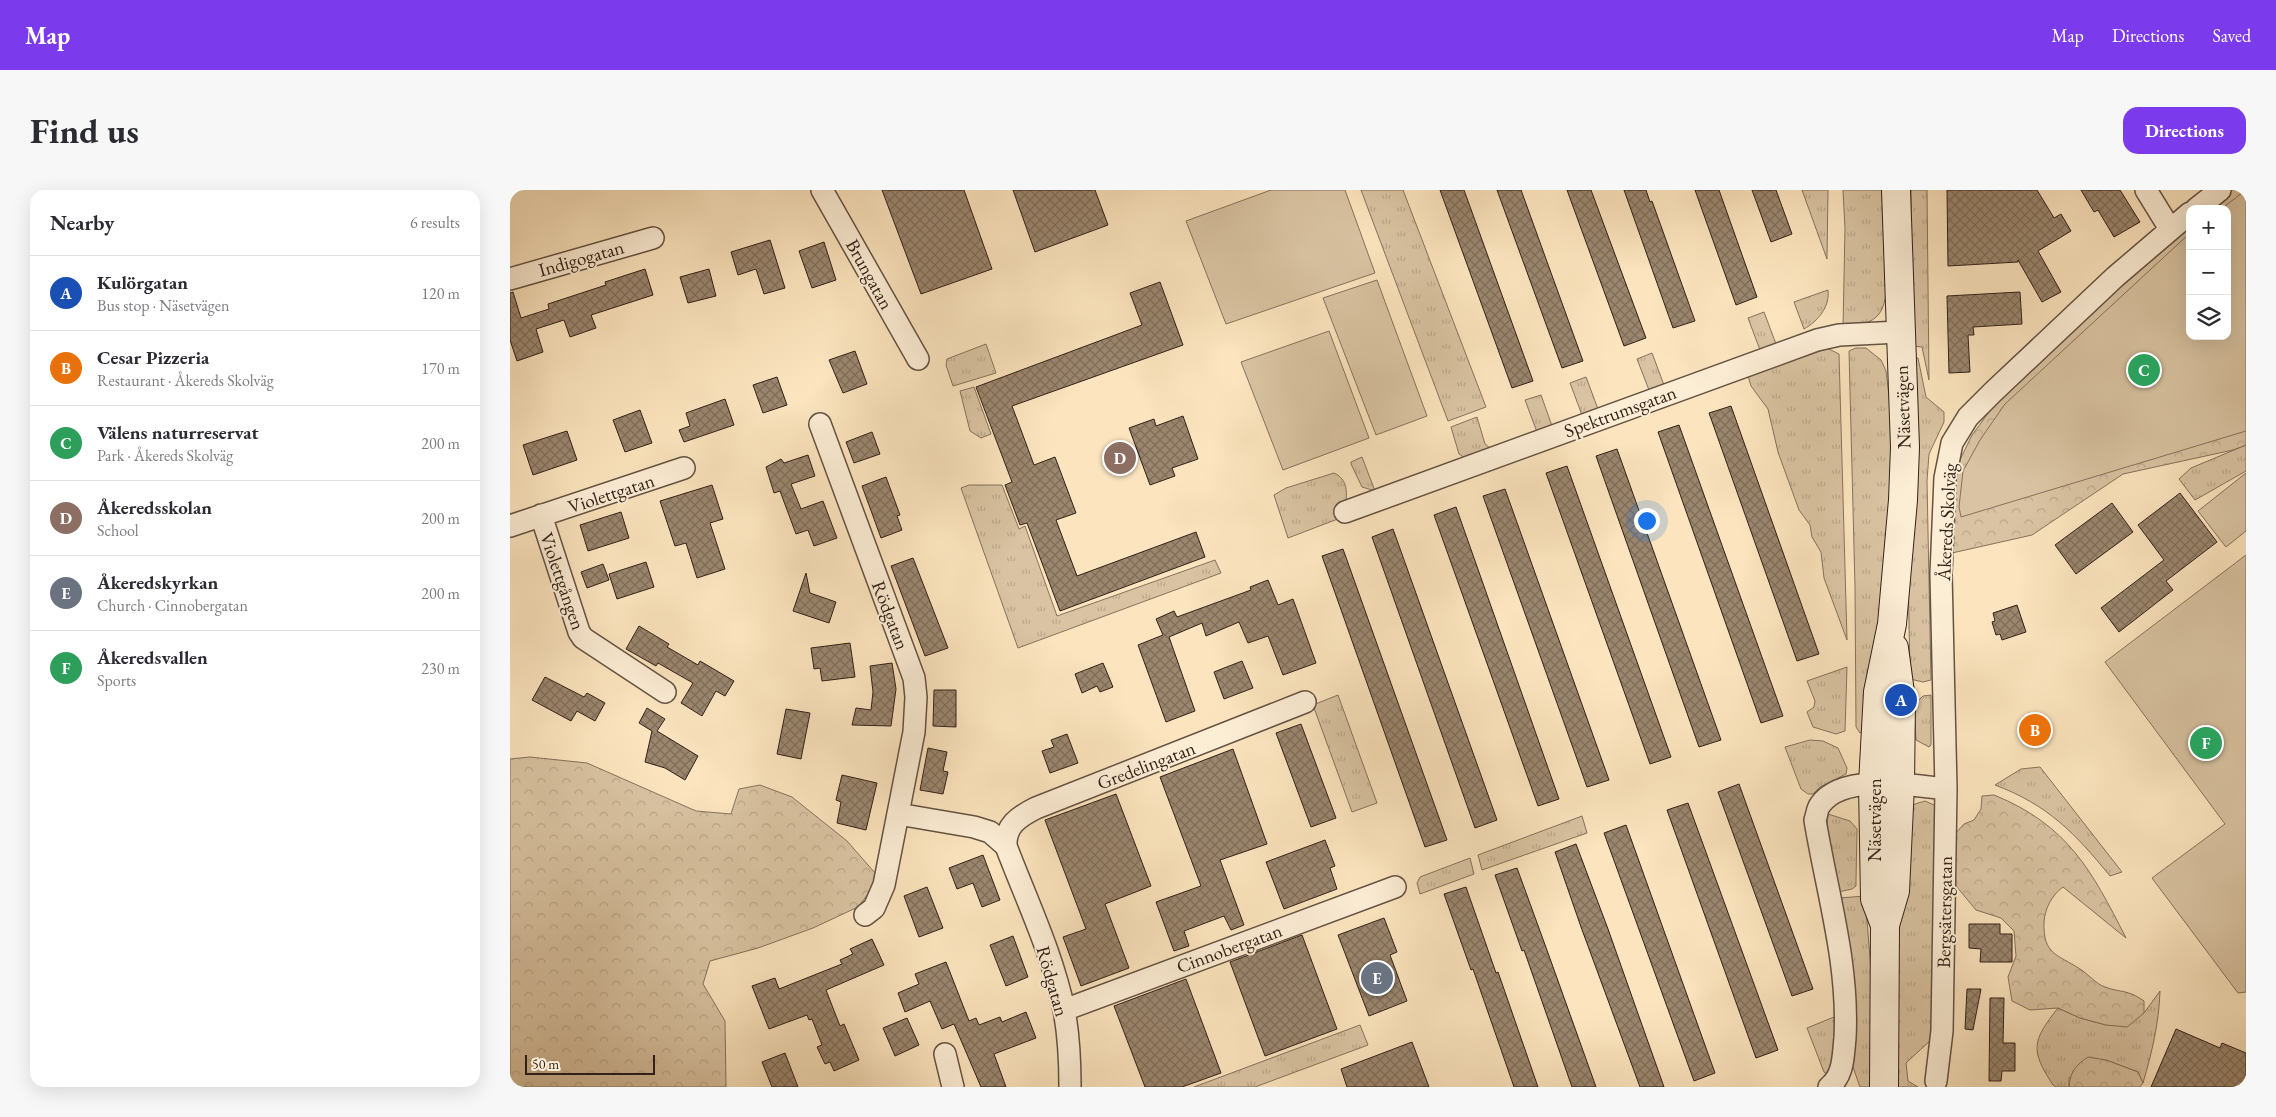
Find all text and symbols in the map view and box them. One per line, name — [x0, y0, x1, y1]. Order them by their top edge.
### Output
text: Map — [25, 20, 70, 51]
text: Map — [2052, 24, 2084, 47]
text: Directions — [2112, 24, 2184, 47]
text: Saved — [2212, 24, 2251, 47]
button: Directions — [2123, 107, 2246, 154]
text: Find us — [30, 108, 139, 153]
map controls — [2186, 205, 2231, 340]
button: + — [2186, 205, 2231, 250]
text: Nearby — [50, 209, 114, 236]
text: 6 results — [410, 212, 460, 233]
street label: Indigogatan — [535, 234, 627, 283]
street label: Brungatan — [840, 235, 899, 314]
button: − — [2186, 250, 2231, 295]
text: Kulörgatan — [97, 270, 188, 295]
text: A — [60, 283, 72, 304]
text: 120 m — [421, 283, 460, 304]
text: Bus stop · Näsetvägen — [97, 295, 230, 316]
button: layers — [2186, 295, 2231, 340]
text: Cesar Pizzeria — [97, 345, 209, 370]
pin: C — [2128, 351, 2160, 389]
text: B — [61, 358, 71, 379]
text: 170 m — [421, 358, 460, 379]
street label: Näsetvägen — [1889, 365, 1916, 449]
text: Restaurant · Åkereds Skolväg — [97, 370, 274, 391]
street label: Spektrumsgatan — [1561, 380, 1680, 443]
text: Välens naturreservat — [97, 420, 259, 445]
text: C — [60, 433, 72, 454]
text: 200 m — [421, 433, 460, 454]
pin: D — [1104, 439, 1136, 477]
text: Park · Åkereds Skolväg — [97, 445, 233, 466]
street label: Åkereds Skolväg — [1931, 462, 1962, 583]
street label: Violettgatan — [565, 468, 658, 519]
text: Åkeredsskolan — [97, 495, 212, 520]
text: D — [60, 508, 72, 529]
text: 200 m — [421, 508, 460, 529]
your location — [1634, 508, 1660, 534]
text: School — [97, 520, 139, 541]
street label: Violettgången — [534, 529, 591, 633]
text: Åkeredskyrkan — [97, 570, 218, 595]
street label: Rödgatan — [866, 577, 915, 653]
text: E — [61, 583, 71, 604]
text: 200 m — [421, 583, 460, 604]
text: Church · Cinnobergatan — [97, 595, 248, 616]
text: Åkeredsvallen — [97, 645, 208, 670]
text: F — [62, 658, 70, 679]
text: 230 m — [421, 658, 460, 679]
text: Sports — [97, 670, 136, 691]
pin: A — [1885, 681, 1917, 719]
pin: B — [2019, 711, 2051, 749]
pin: F — [2190, 724, 2222, 762]
street label: Gredelingatan — [1094, 735, 1199, 796]
street label: Näsetvägen — [1862, 778, 1887, 862]
street label: Bergsätersgatan — [1931, 856, 1958, 968]
street label: Cinnobergatan — [1173, 918, 1285, 979]
street label: Rödgatan — [1031, 943, 1074, 1019]
pin: E — [1361, 959, 1393, 997]
scale bar — [525, 1052, 655, 1075]
text: 50 m — [532, 1055, 559, 1073]

